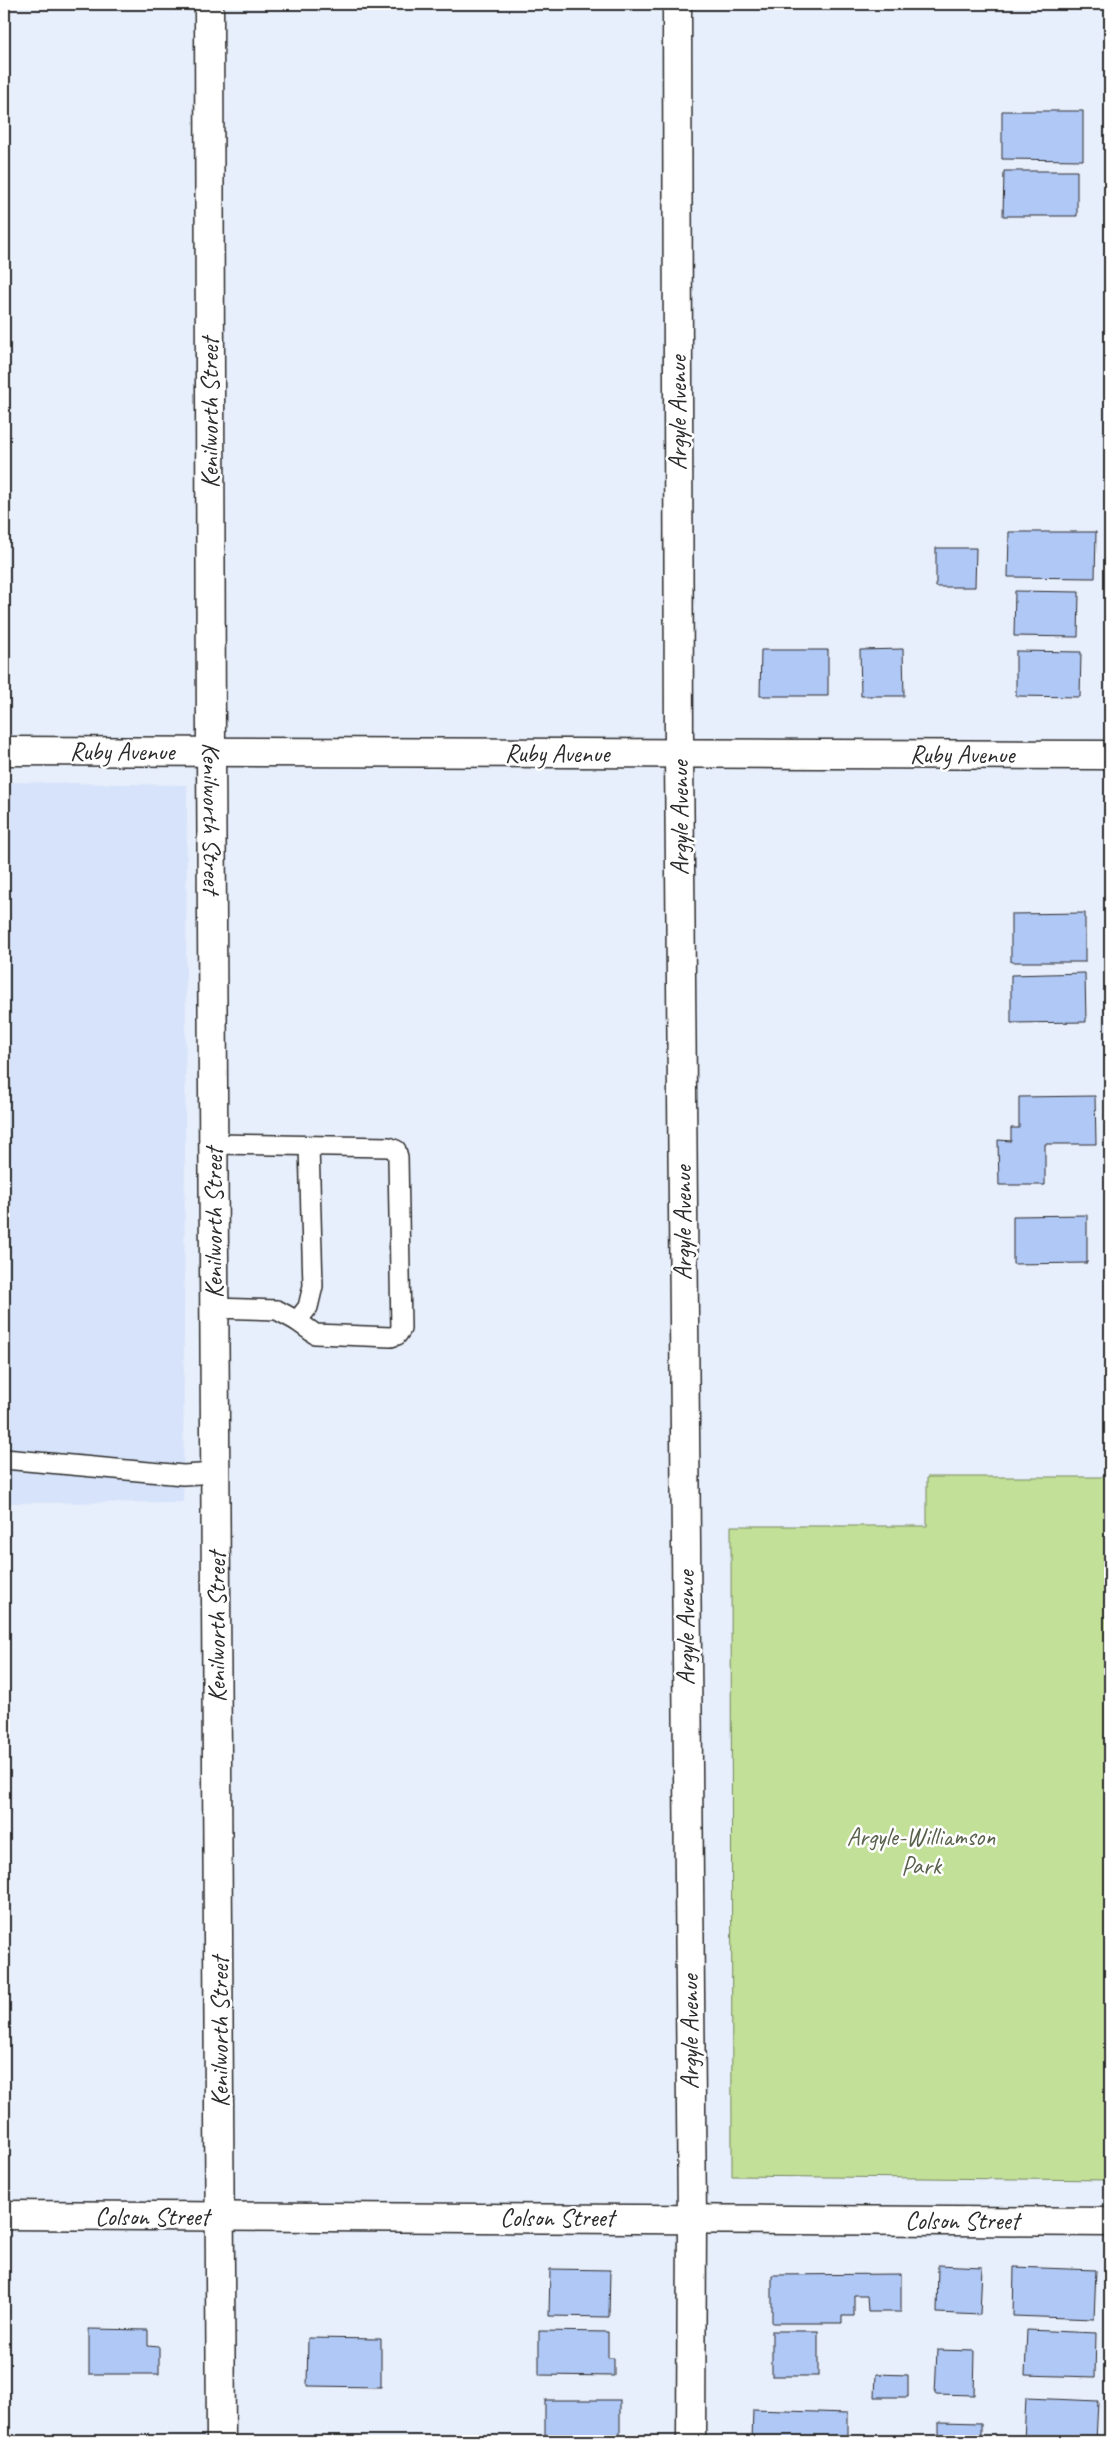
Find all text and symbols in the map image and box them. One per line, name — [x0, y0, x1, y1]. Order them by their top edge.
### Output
street label: Kenilworth Street — [194, 334, 226, 488]
street label: Argyle Avenue — [662, 354, 694, 470]
street label: Ruby Avenue — [70, 736, 176, 768]
street label: Ruby Avenue — [505, 738, 611, 770]
street label: Ruby Avenue — [910, 739, 1016, 771]
street label: Kenilworth Street — [195, 743, 228, 897]
street label: Argyle Avenue — [664, 759, 696, 875]
street label: Kenilworth Street — [198, 1144, 230, 1298]
street label: Argyle Avenue — [667, 1164, 699, 1280]
street label: Kenilworth Street — [201, 1548, 233, 1702]
street label: Argyle Avenue — [670, 1569, 702, 1685]
park label: Argyle-Williamson Park — [847, 1821, 996, 1882]
street label: Kenilworth Street — [204, 1953, 236, 2107]
street label: Argyle Avenue — [674, 1973, 706, 2089]
street label: Colson Street — [95, 2201, 213, 2233]
street label: Colson Street — [500, 2202, 618, 2234]
street label: Colson Street — [905, 2205, 1023, 2237]

